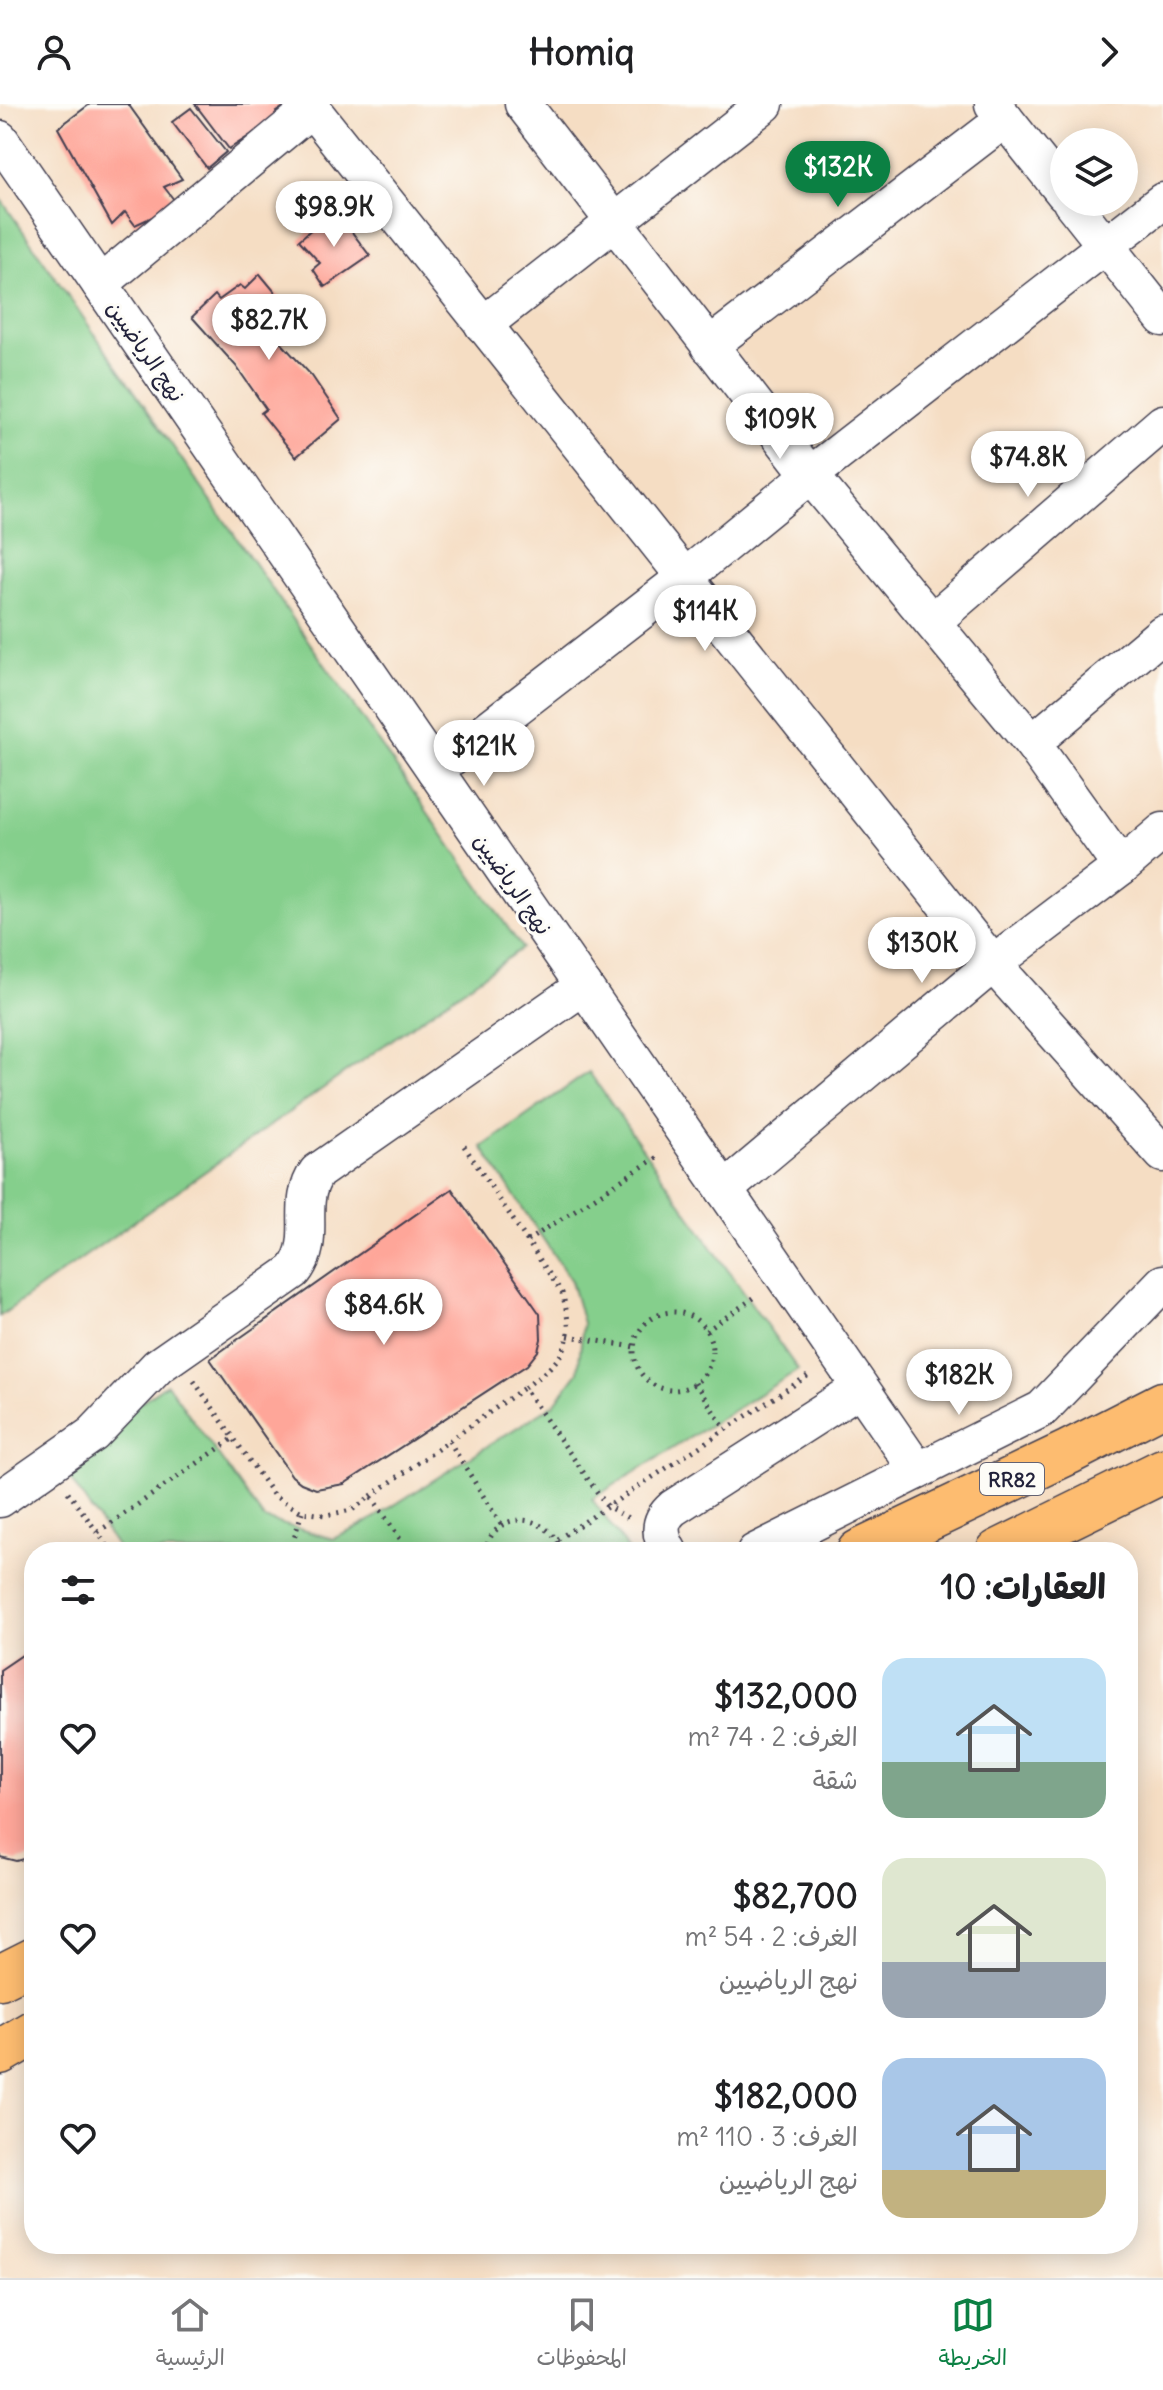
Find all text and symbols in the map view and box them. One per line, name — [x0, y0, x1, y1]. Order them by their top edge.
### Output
icon: person — [32, 30, 76, 74]
text: Homiq — [529, 30, 634, 75]
icon: forward — [1087, 30, 1131, 74]
map controls — [1050, 128, 1138, 216]
button: layers — [1050, 128, 1138, 216]
pin: $132K — [782, 141, 894, 209]
text: $132K — [803, 150, 873, 183]
pin: $98.9K — [269, 181, 399, 249]
text: $98.9K — [294, 190, 374, 223]
pin: $82.7K — [204, 294, 334, 362]
street label: نهج الرياضيين — [99, 295, 191, 408]
text: $82.7K — [230, 303, 308, 336]
pin: $109K — [724, 393, 836, 461]
text: $109K — [744, 402, 816, 435]
pin: $74.8K — [963, 431, 1093, 499]
text: $74.8K — [989, 440, 1067, 473]
pin: $114K — [649, 585, 761, 653]
text: $114K — [672, 594, 738, 627]
pin: $121K — [428, 720, 540, 788]
text: $121K — [452, 729, 516, 762]
street label: نهج الرياضيين — [466, 828, 558, 941]
pin: $130K — [866, 917, 978, 985]
text: $130K — [886, 926, 958, 959]
pin: $84.6K — [319, 1279, 449, 1347]
text: $84.6K — [344, 1288, 424, 1321]
pin: $182K — [903, 1349, 1015, 1417]
text: $182K — [924, 1358, 994, 1391]
road number: RR82 — [980, 1463, 1044, 1495]
text: العقارات: 10 — [940, 1565, 1106, 1608]
icon: filters — [56, 1568, 100, 1612]
text: $132,000 — [714, 1674, 858, 1717]
icon: home — [946, 1690, 1042, 1786]
icon: heart — [56, 1716, 100, 1760]
text: الغرف: 2 · 74 m² — [688, 1720, 858, 1753]
text: شقة — [813, 1763, 858, 1796]
text: $82,700 — [732, 1874, 858, 1917]
icon: home — [946, 1890, 1042, 1986]
icon: heart — [56, 1916, 100, 1960]
text: الغرف: 2 · 54 m² — [685, 1920, 858, 1953]
text: نهج الرياضيين — [719, 1963, 858, 1996]
text: $182,000 — [714, 2074, 858, 2117]
icon: home — [946, 2090, 1042, 2186]
icon: heart — [56, 2116, 100, 2160]
text: الغرف: 3 · 110 m² — [677, 2120, 858, 2153]
text: نهج الرياضيين — [719, 2163, 858, 2196]
tab: الرئيسية — [156, 2293, 225, 2377]
tab: المحفوظات — [536, 2293, 627, 2377]
tab: الخريطة — [939, 2293, 1007, 2377]

